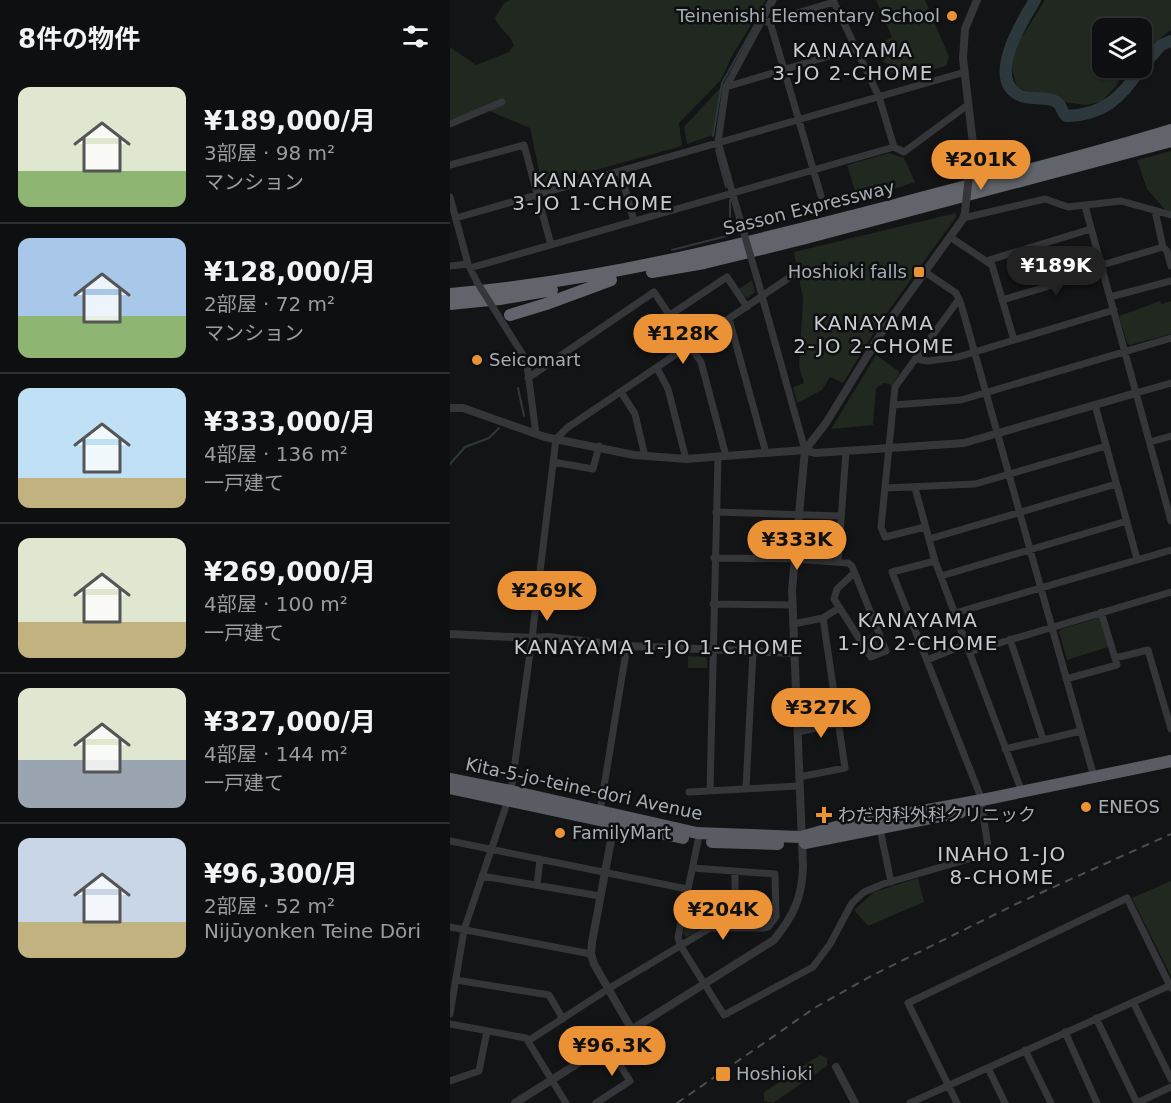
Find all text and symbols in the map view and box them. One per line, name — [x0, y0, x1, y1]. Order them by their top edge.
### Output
place label: Teinenishi Elementary School — [676, 5, 940, 26]
marker: Teinenishi Elementary School — [945, 9, 959, 23]
map controls — [1092, 18, 1152, 78]
button: layers — [1092, 18, 1152, 78]
icon: filters — [399, 20, 432, 53]
text: 8件の物件 — [18, 24, 140, 54]
district label: KANAYAMA 3-JO 2-CHOME — [772, 38, 934, 85]
text: ¥189,000/月 — [204, 106, 376, 136]
icon: home — [66, 111, 138, 183]
pin: ¥201K — [939, 140, 1023, 191]
text: 3部屋 · 98 m² — [204, 141, 335, 165]
text: ¥201K — [945, 147, 1017, 171]
district label: KANAYAMA 3-JO 1-CHOME — [512, 168, 674, 215]
text: マンション — [204, 170, 304, 194]
street label: Sasson Expressway — [721, 176, 897, 239]
pin: ¥189K — [1014, 246, 1098, 297]
text: ¥189K — [1020, 253, 1092, 277]
text: ¥128,000/月 — [204, 257, 376, 287]
place label: Hoshioki falls — [788, 261, 907, 282]
icon: home — [66, 262, 138, 334]
marker: Hoshioki falls — [912, 265, 926, 279]
text: 2部屋 · 72 m² — [204, 292, 335, 316]
district label: KANAYAMA 2-JO 2-CHOME — [793, 311, 955, 358]
pin: ¥128K — [641, 314, 725, 365]
text: マンション — [204, 321, 304, 345]
text: ¥128K — [647, 321, 719, 345]
place label: Seicomart — [489, 349, 580, 370]
marker: Seicomart — [470, 353, 484, 367]
text: ¥333,000/月 — [204, 407, 376, 437]
icon: home — [66, 412, 138, 484]
text: 4部屋 · 136 m² — [204, 442, 348, 466]
text: 一戸建て — [204, 471, 284, 495]
pin: ¥333K — [755, 520, 839, 571]
text: ¥333K — [761, 527, 833, 551]
text: ¥269,000/月 — [204, 557, 376, 587]
icon: home — [66, 562, 138, 634]
pin: ¥269K — [505, 571, 589, 622]
text: ¥269K — [511, 578, 583, 602]
text: 4部屋 · 100 m² — [204, 592, 348, 616]
district label: KANAYAMA 1-JO 2-CHOME — [837, 608, 999, 655]
text: 一戸建て — [204, 621, 284, 645]
district label: KANAYAMA 1-JO 1-CHOME — [514, 635, 804, 659]
pin: ¥327K — [779, 688, 863, 739]
text: ¥327K — [785, 695, 857, 719]
text: ¥327,000/月 — [204, 707, 376, 737]
icon: home — [66, 712, 138, 784]
text: 4部屋 · 144 m² — [204, 742, 348, 766]
street label: Kita-5-jo-teine-dori Avenue — [464, 753, 705, 824]
text: 一戸建て — [204, 771, 284, 795]
place label: ENEOS — [1098, 796, 1160, 817]
marker: ENEOS — [1079, 800, 1093, 814]
place label: わだ内科外科クリニック — [838, 804, 1036, 825]
marker: わだ内科外科クリニック — [815, 806, 833, 824]
place label: FamilyMart — [572, 822, 671, 843]
marker: FamilyMart — [553, 826, 567, 840]
district label: INAHO 1-JO 8-CHOME — [937, 842, 1067, 889]
text: ¥96,300/月 — [204, 859, 358, 889]
icon: home — [66, 862, 138, 934]
pin: ¥204K — [681, 890, 765, 941]
text: 2部屋 · 52 m² — [204, 894, 335, 918]
text: ¥204K — [687, 897, 759, 921]
text: Nijūyonken Teine Dōri — [204, 919, 421, 943]
pin: ¥96.3K — [563, 1026, 661, 1077]
text: ¥96.3K — [573, 1033, 651, 1057]
place label: Hoshioki — [736, 1063, 813, 1084]
marker: Hoshioki — [714, 1065, 732, 1083]

